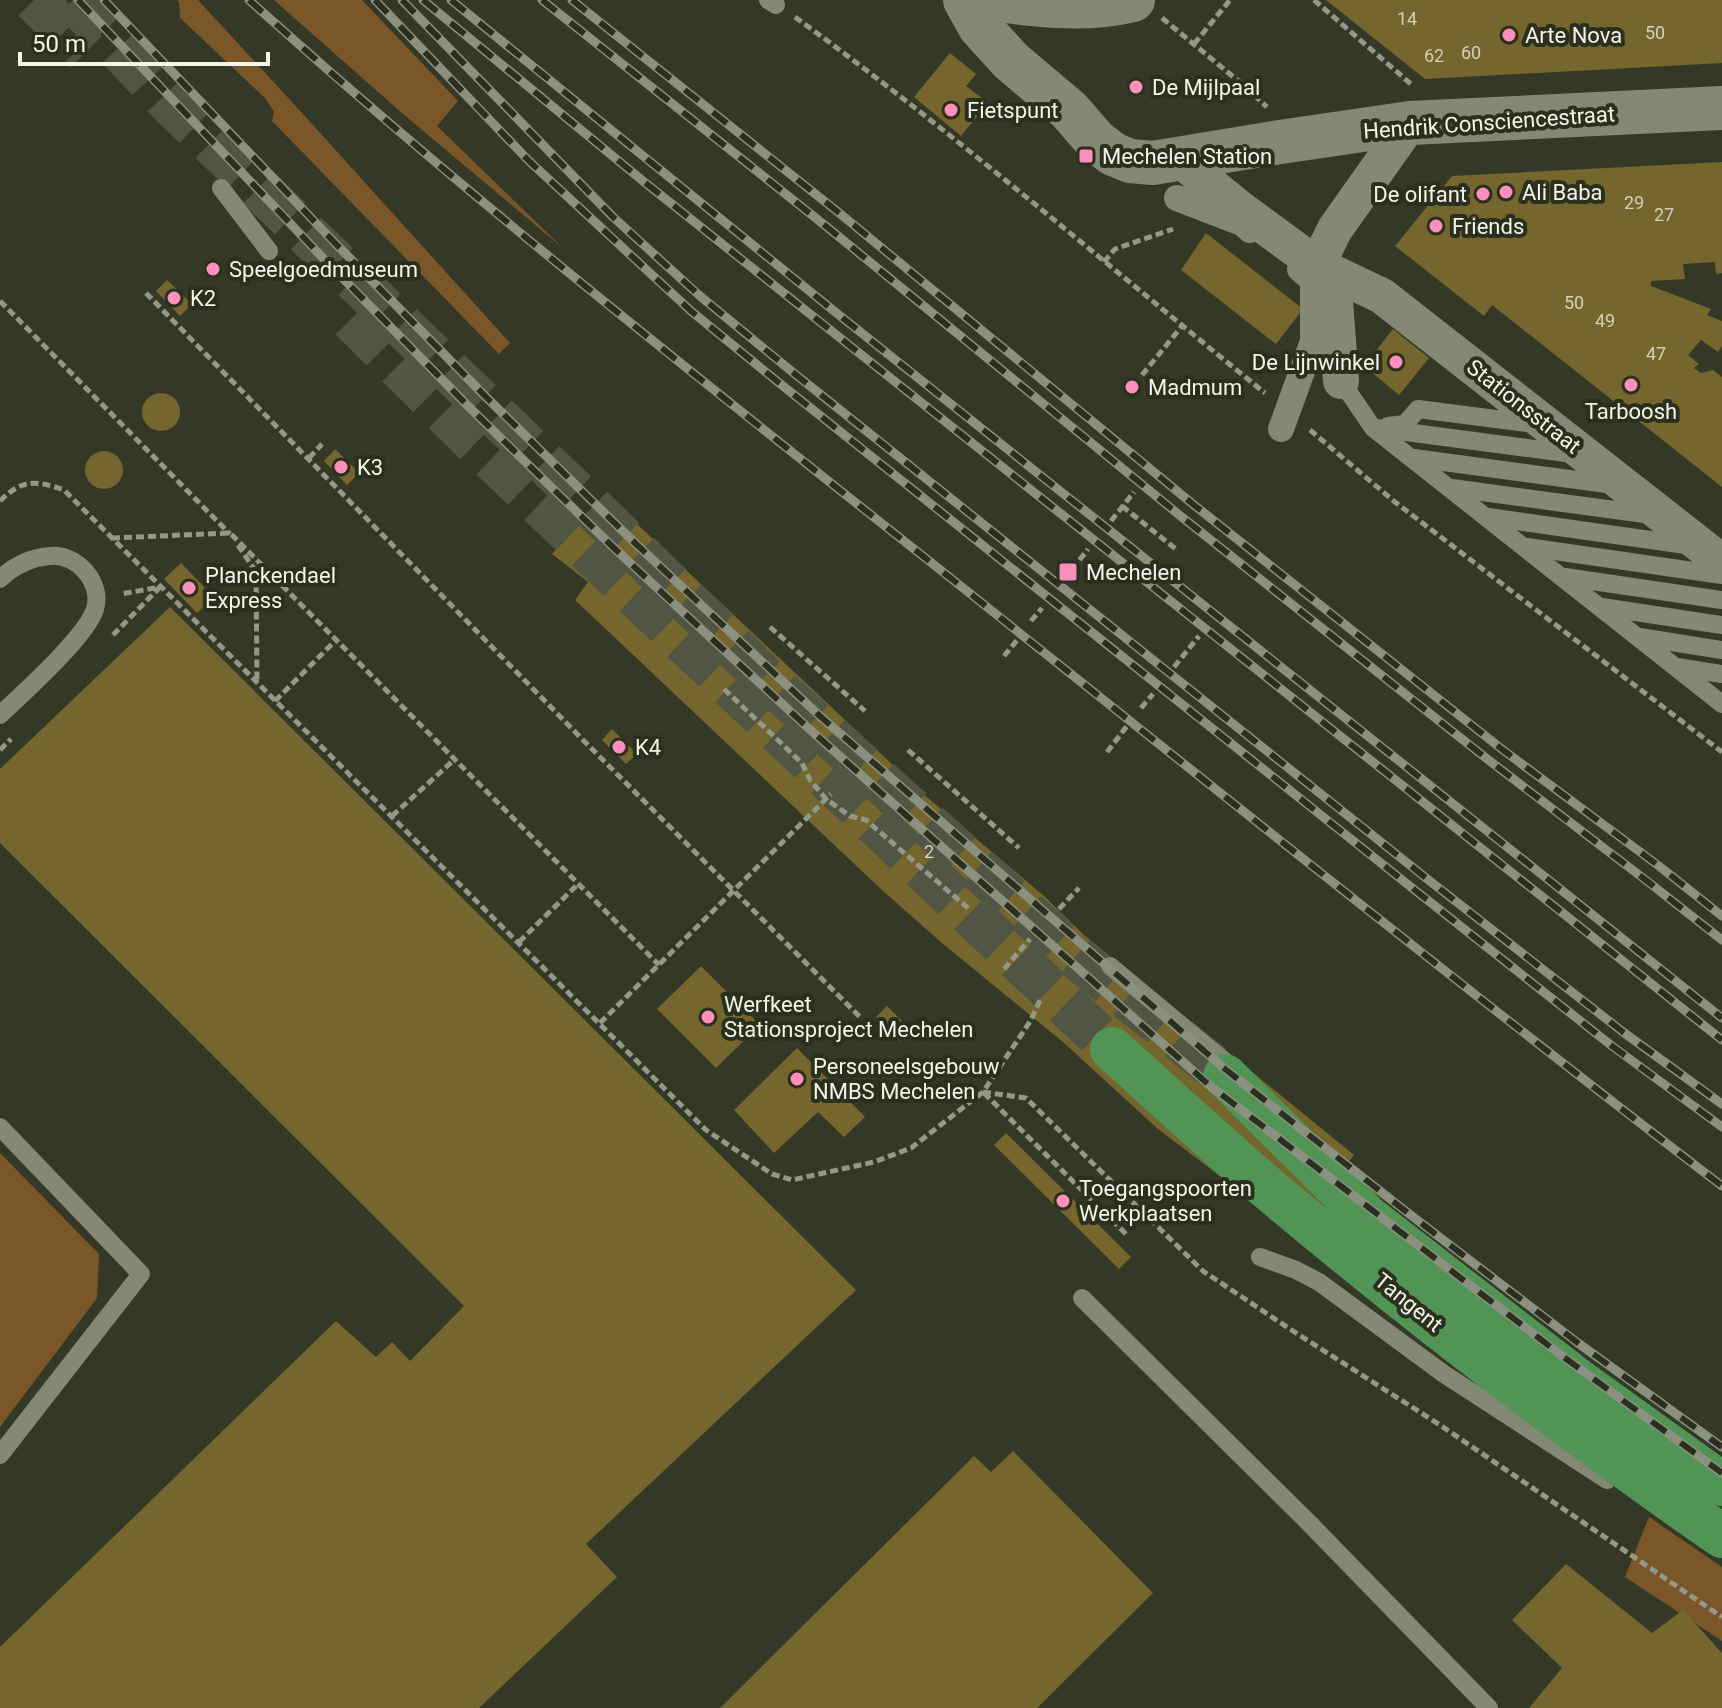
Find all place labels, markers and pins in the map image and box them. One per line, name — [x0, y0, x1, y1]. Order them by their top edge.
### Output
place label: Arte Nova — [1525, 23, 1622, 48]
marker: Arte Nova — [1500, 26, 1518, 44]
place label: De Mijlpaal — [1152, 75, 1260, 100]
marker: De Mijlpaal — [1127, 78, 1145, 96]
place label: Fietspunt — [967, 98, 1059, 123]
marker: Fietspunt — [942, 101, 960, 119]
place label: Mechelen Station — [1102, 144, 1272, 169]
marker: Mechelen Station — [1077, 147, 1095, 165]
place label: Ali Baba — [1522, 180, 1603, 205]
place label: De olifant — [1373, 182, 1467, 207]
marker: Ali Baba — [1497, 183, 1515, 201]
marker: De olifant — [1474, 185, 1492, 203]
place label: Friends — [1452, 214, 1524, 239]
marker: Friends — [1427, 217, 1445, 235]
place label: Speelgoedmuseum — [229, 257, 418, 282]
marker: Speelgoedmuseum — [204, 260, 222, 278]
place label: K2 — [190, 286, 216, 311]
marker: K2 — [165, 289, 183, 307]
place label: De Lijnwinkel — [1252, 350, 1380, 375]
marker: De Lijnwinkel — [1387, 353, 1405, 371]
place label: Madmum — [1148, 375, 1242, 400]
marker: Tarboosh — [1622, 376, 1640, 394]
marker: Madmum — [1123, 378, 1141, 396]
place label: Tarboosh — [1585, 399, 1677, 424]
place label: K3 — [357, 455, 383, 480]
marker: K3 — [332, 458, 350, 476]
place label: Mechelen — [1086, 560, 1181, 585]
marker: Mechelen — [1057, 561, 1079, 583]
place label: Planckendael Express — [205, 563, 336, 613]
marker: Planckendael Express — [180, 579, 198, 597]
place label: K4 — [635, 735, 661, 760]
marker: K4 — [610, 738, 628, 756]
place label: Werfkeet Stationsproject Mechelen — [724, 992, 973, 1042]
marker: Werfkeet Stationsproject Mechelen — [699, 1008, 717, 1026]
place label: Personeelsgebouw NMBS Mechelen — [813, 1054, 1000, 1104]
marker: Personeelsgebouw NMBS Mechelen — [788, 1070, 806, 1088]
place label: Toegangspoorten Werkplaatsen — [1079, 1176, 1252, 1226]
marker: Toegangspoorten Werkplaatsen — [1054, 1192, 1072, 1210]

